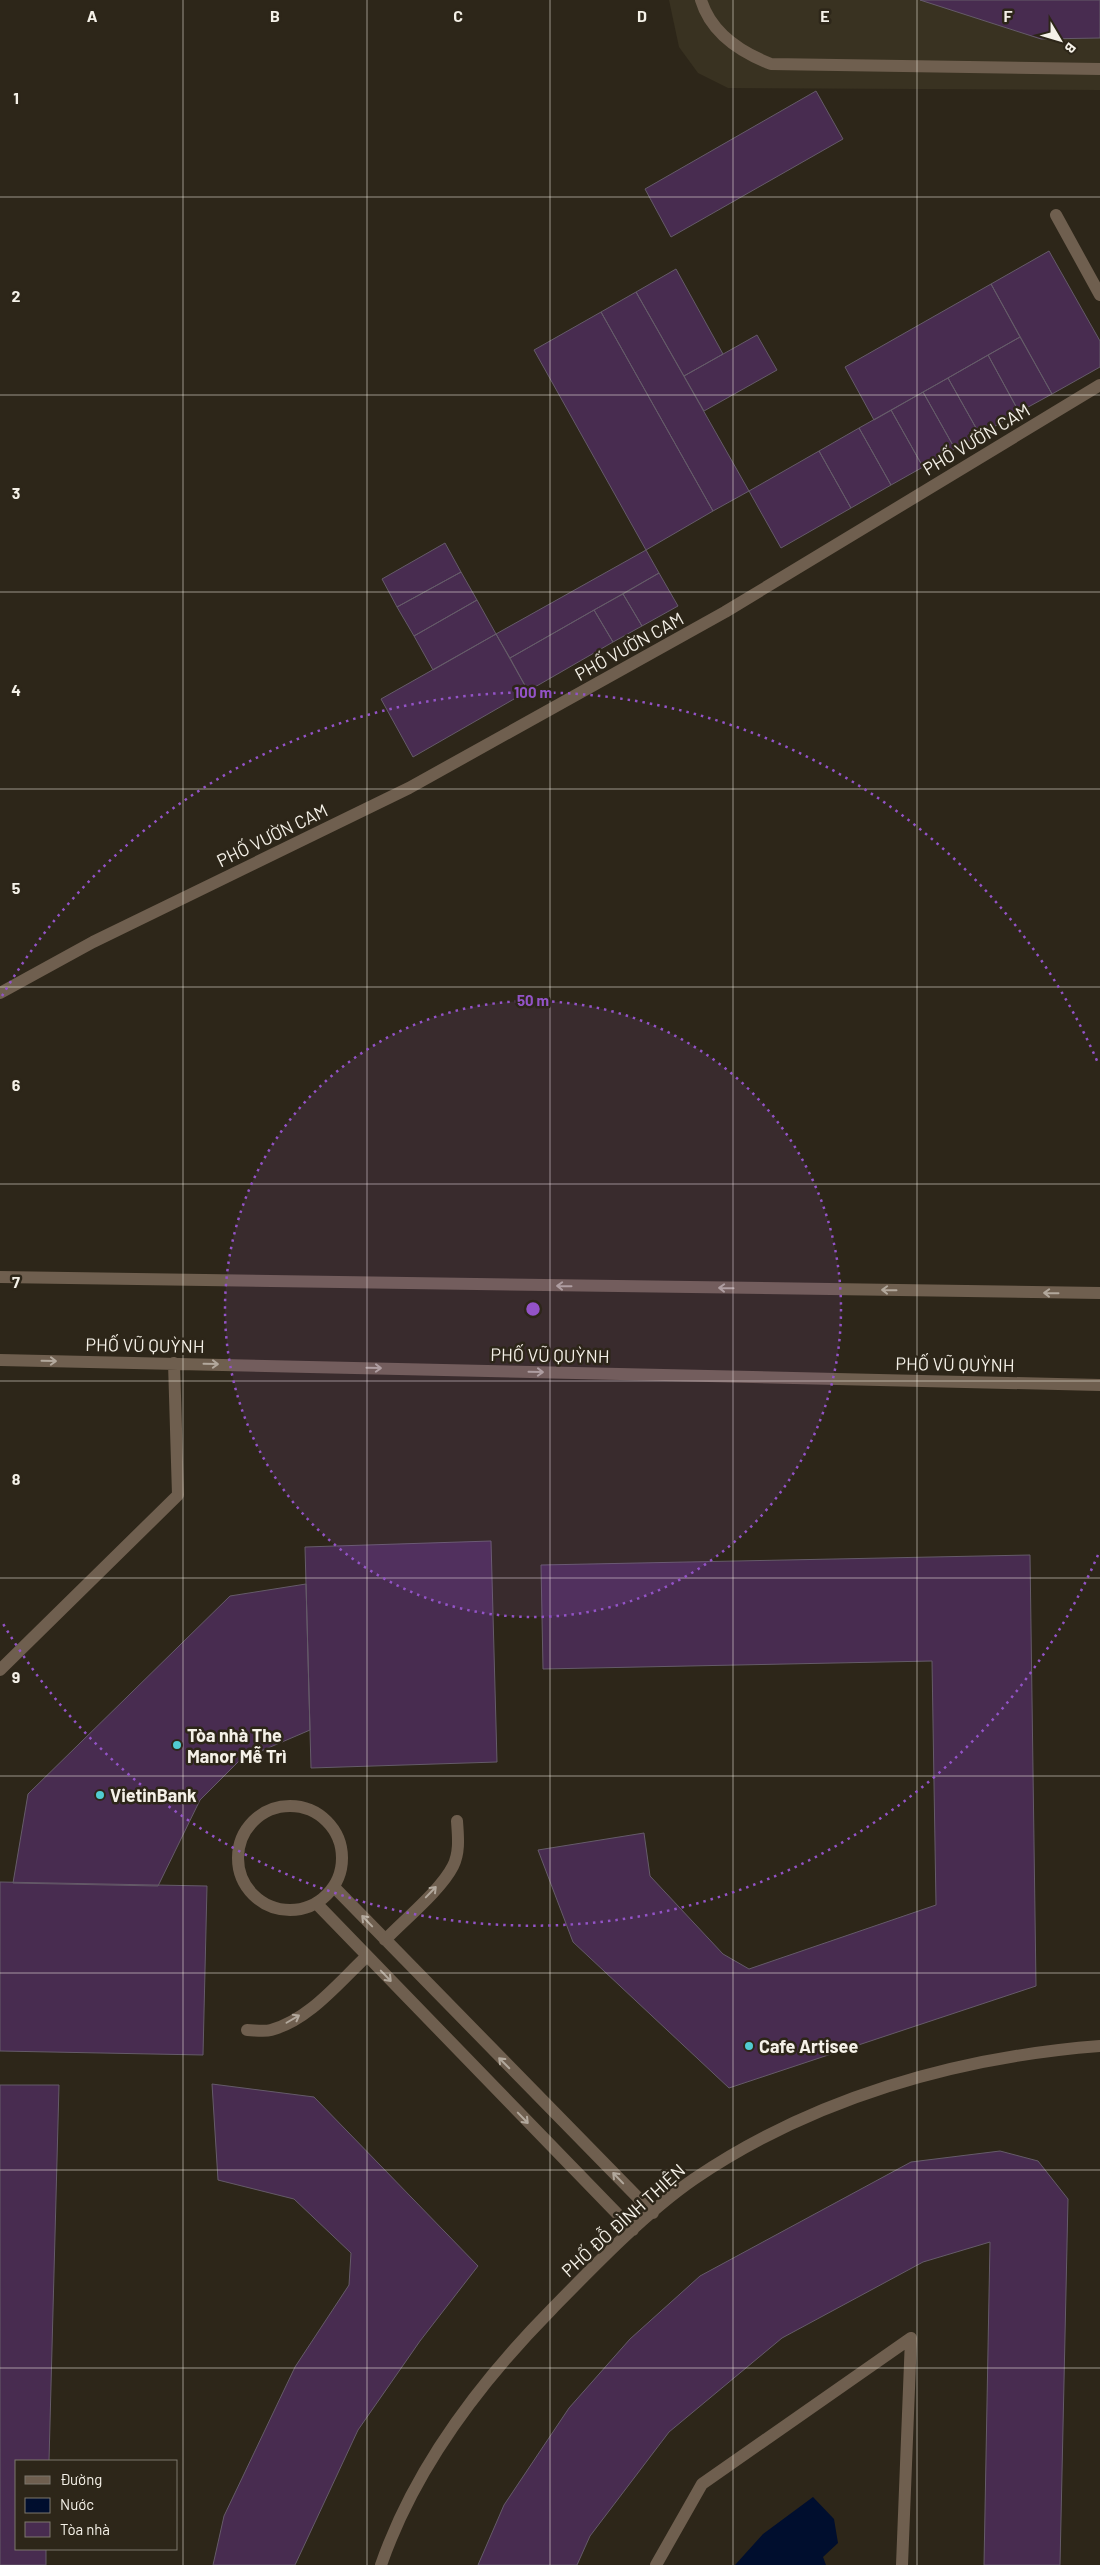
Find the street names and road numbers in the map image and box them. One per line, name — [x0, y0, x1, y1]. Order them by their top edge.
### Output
street label: PHỐ VƯỜN CAM — [919, 398, 1033, 480]
street label: PHỐ VƯỜN CAM — [571, 607, 687, 685]
street label: PHỐ VƯỜN CAM — [213, 799, 331, 871]
street label: PHỐ VŨ QUỲNH — [85, 1333, 205, 1357]
street label: PHỐ VŨ QUỲNH — [490, 1343, 610, 1367]
street label: PHỐ VŨ QUỲNH — [895, 1352, 1015, 1376]
street label: PHỐ ĐỖ ĐÌNH THIỆN — [557, 2159, 689, 2281]

